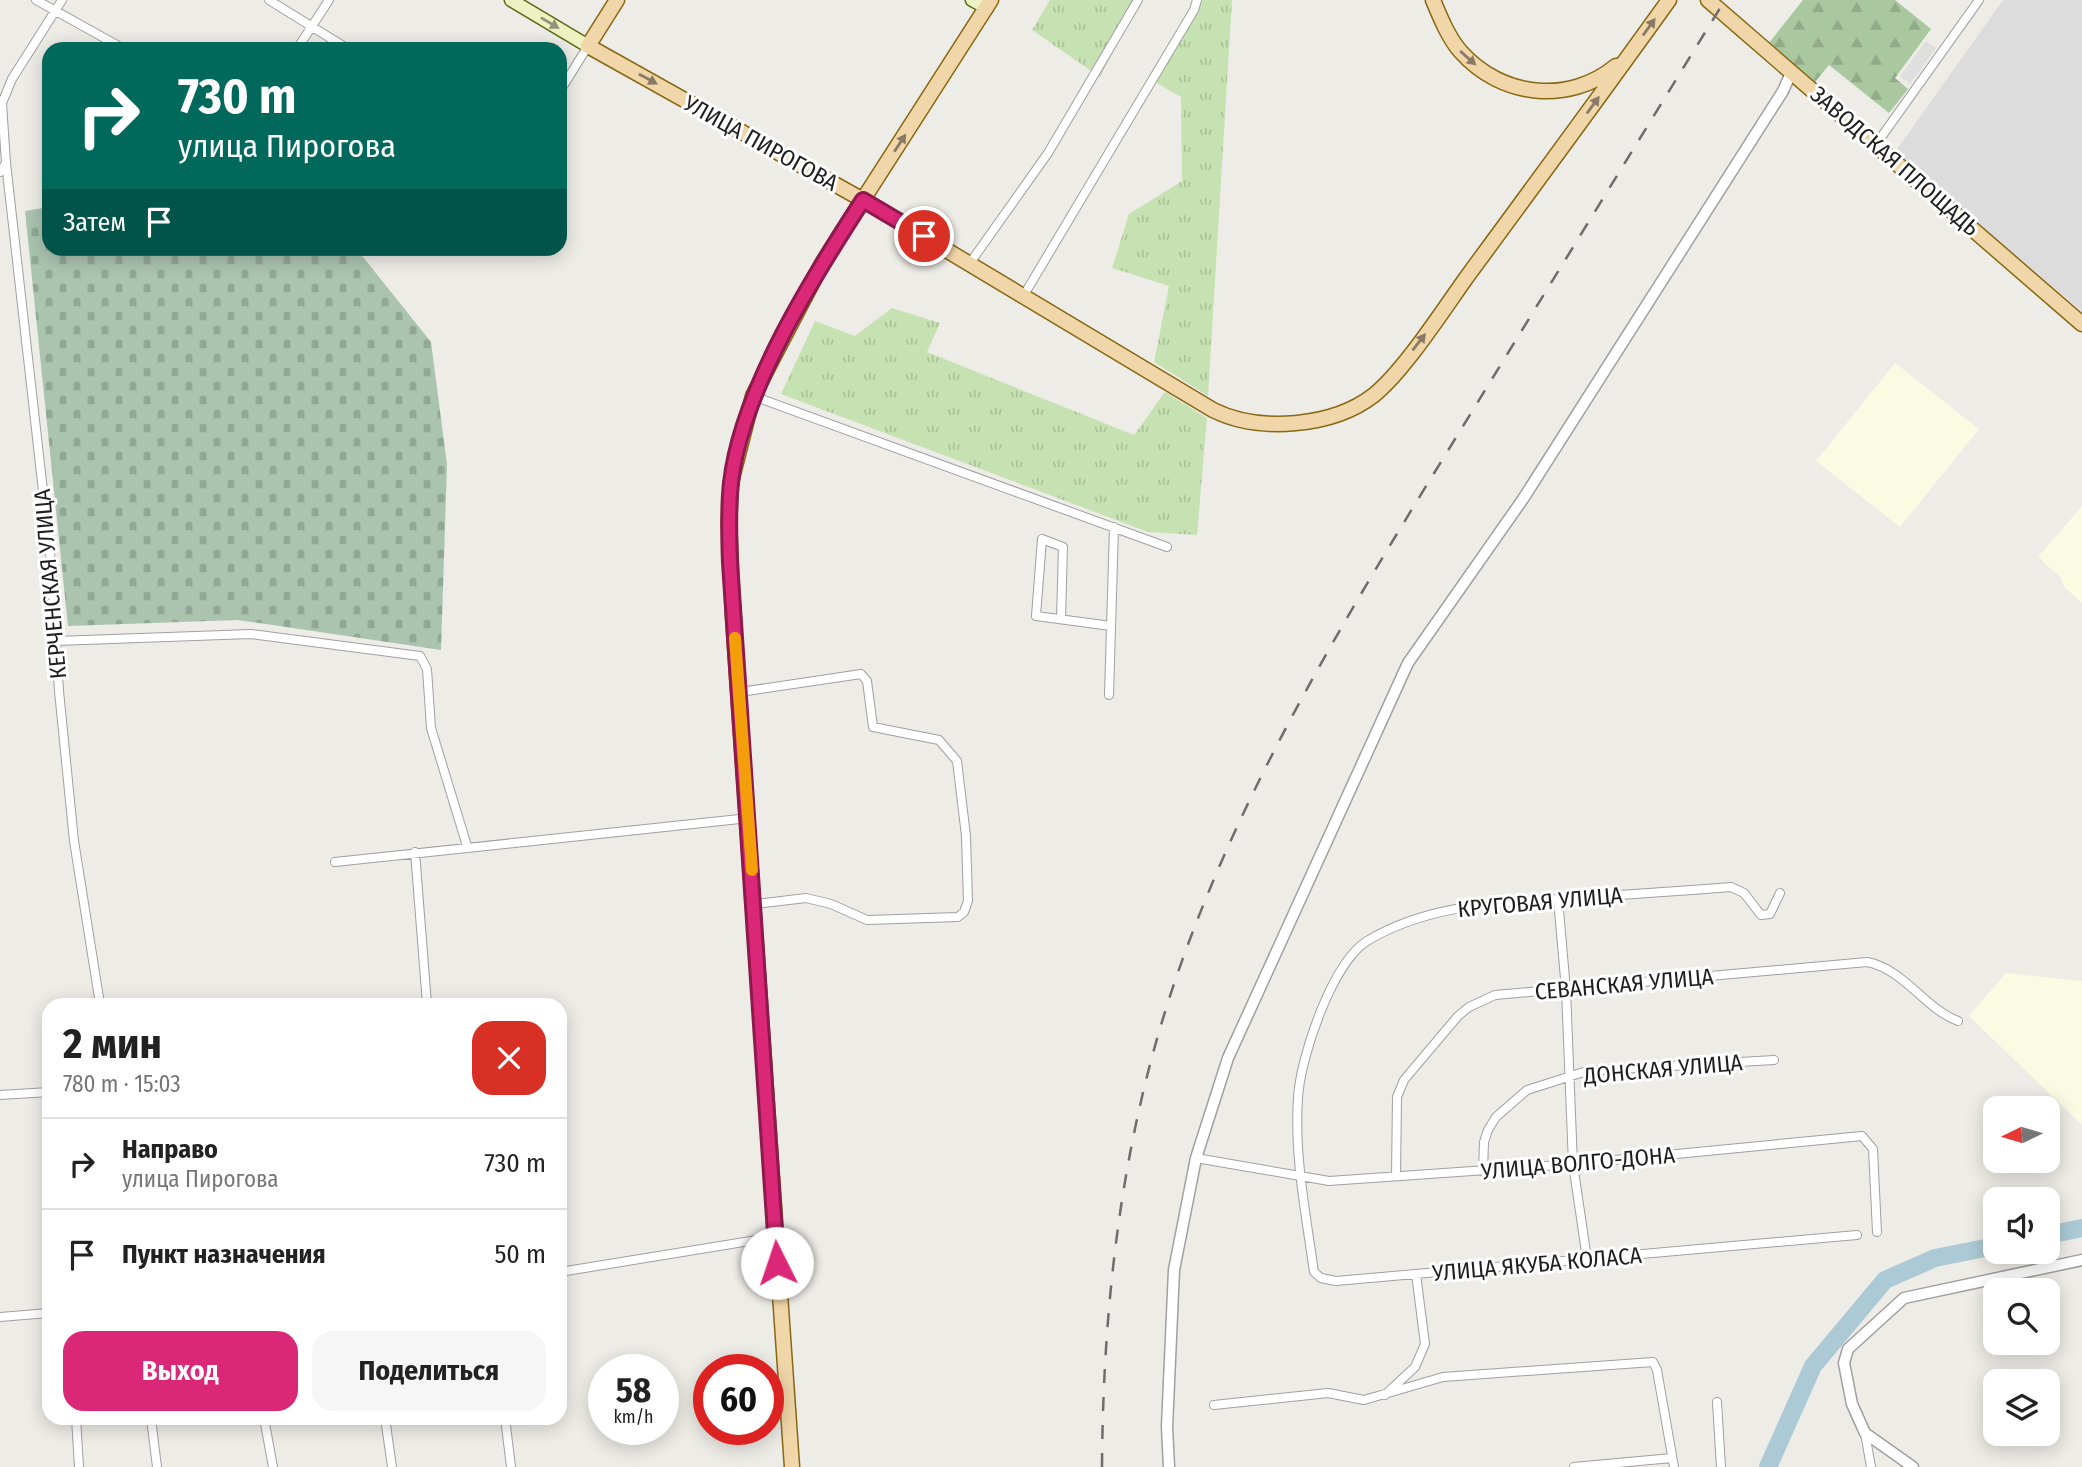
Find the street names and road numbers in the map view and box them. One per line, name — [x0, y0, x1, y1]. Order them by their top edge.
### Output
street label: ЗАВОДСКАЯ ПЛОЩАДЬ — [1805, 80, 1985, 242]
street label: УЛИЦА ПИРОГОВА — [678, 89, 843, 197]
street label: КЕРЧЕНСКАЯ УЛИЦА — [28, 488, 72, 680]
street label: КРУГОВАЯ УЛИЦА — [1456, 881, 1624, 923]
street label: СЕВАНСКАЯ УЛИЦА — [1534, 962, 1714, 1006]
street label: ДОНСКАЯ УЛИЦА — [1581, 1048, 1744, 1090]
street label: УЛИЦА ВОЛГО-ДОНА — [1479, 1141, 1676, 1186]
street label: УЛИЦА ЯКУБА КОЛАСА — [1430, 1241, 1643, 1287]

